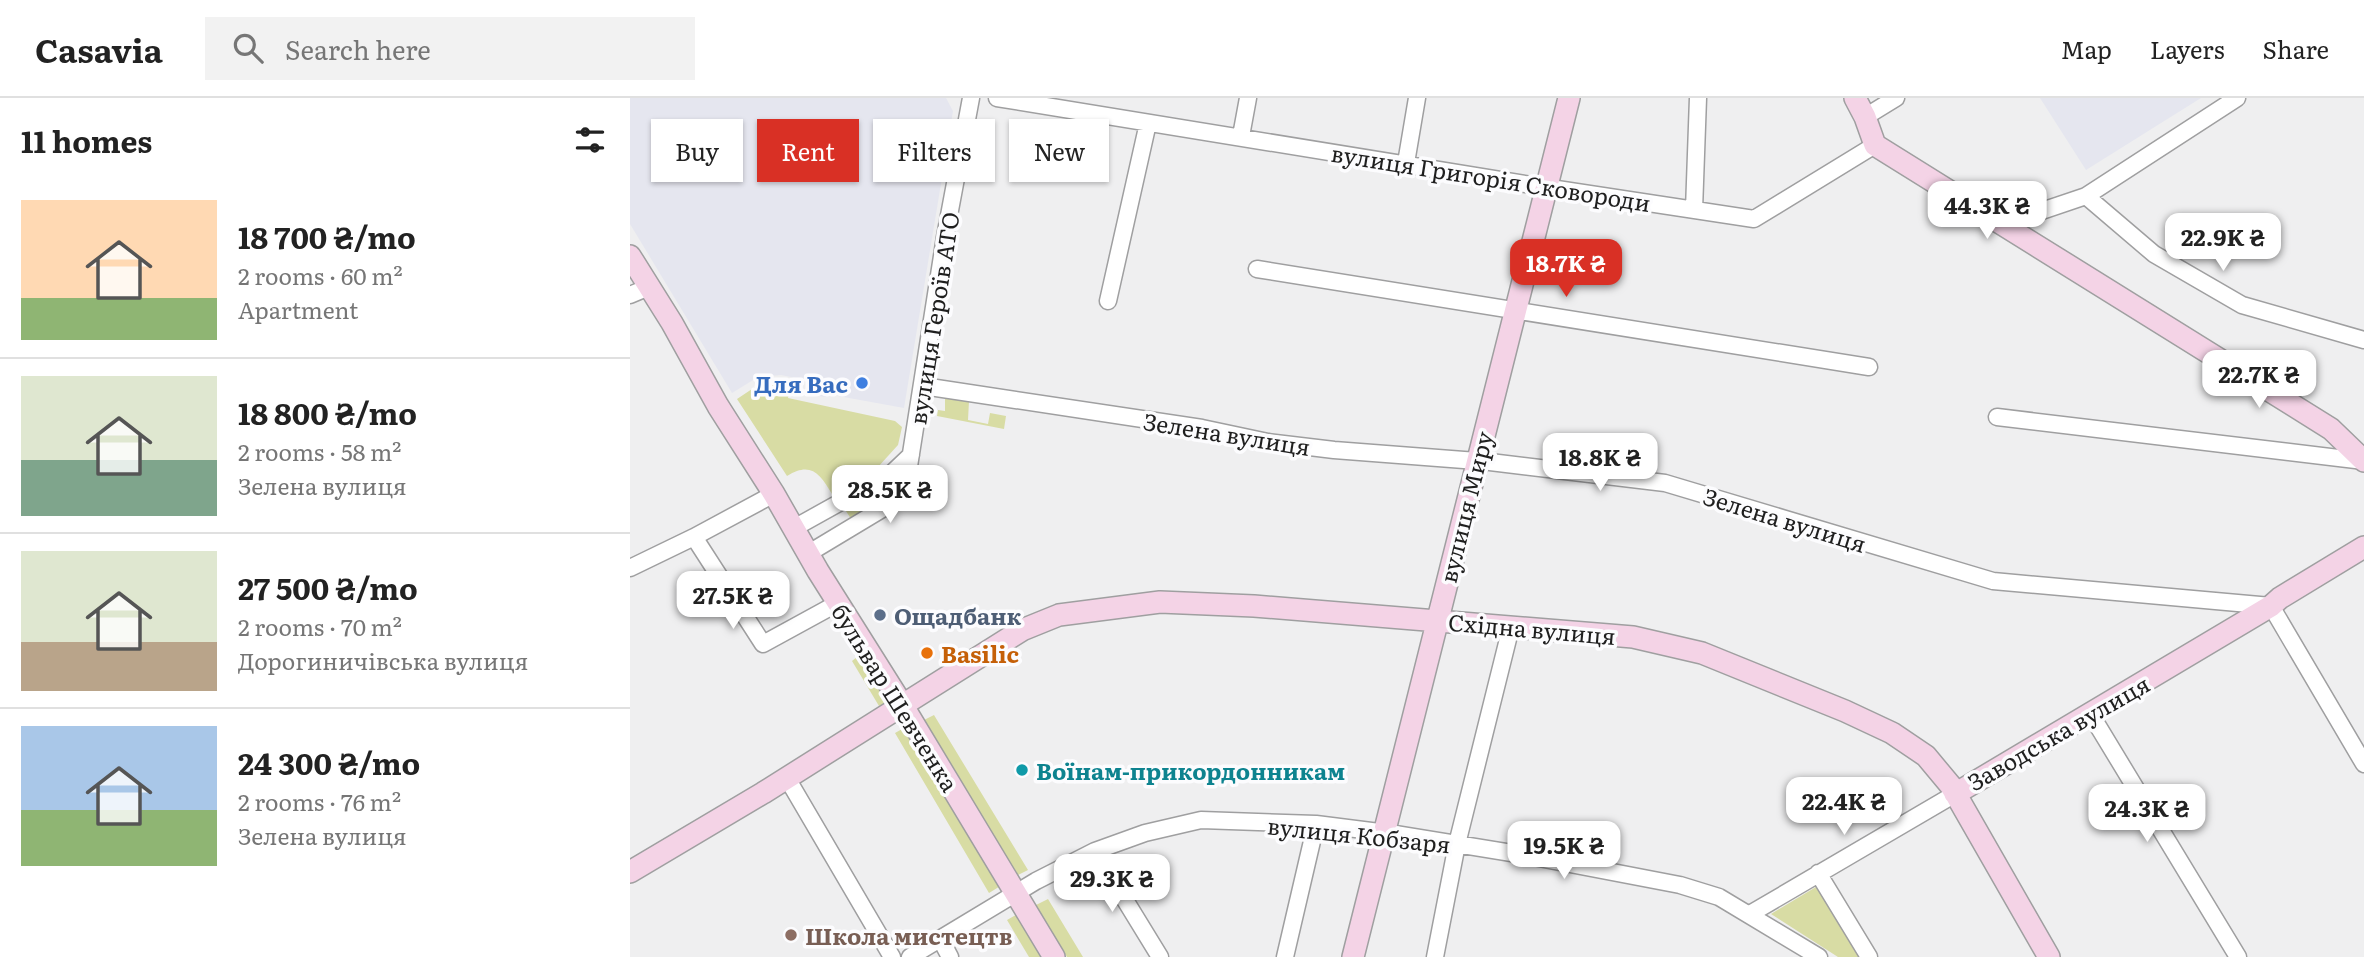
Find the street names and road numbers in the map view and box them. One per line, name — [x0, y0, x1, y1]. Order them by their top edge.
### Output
street label: вулиця Григорія Сковороди — [1329, 135, 1653, 219]
street label: вулиця Героїв АТО — [899, 209, 967, 427]
street label: Зелена вулиця — [1141, 403, 1313, 463]
street label: вулиця Миру — [1430, 427, 1500, 586]
street label: Зелена вулиця — [1699, 478, 1871, 560]
street label: бульвар Шевченка — [824, 596, 968, 798]
street label: Східна вулиця — [1447, 604, 1617, 652]
street label: Заводська вулиця — [1961, 666, 2155, 798]
street label: вулиця Кобзаря — [1266, 807, 1452, 861]

